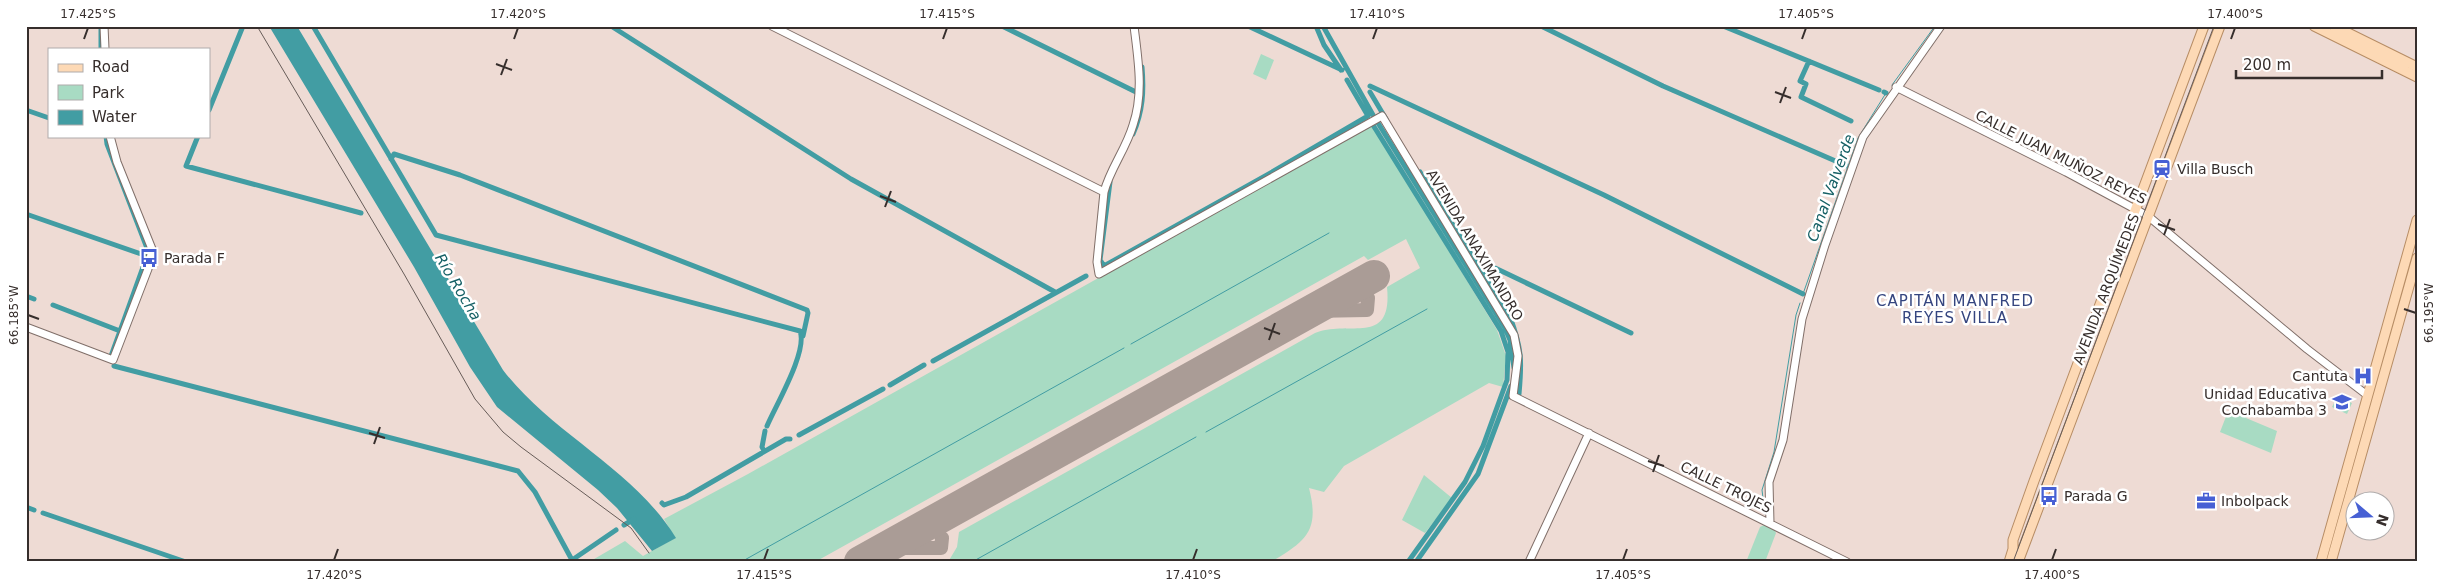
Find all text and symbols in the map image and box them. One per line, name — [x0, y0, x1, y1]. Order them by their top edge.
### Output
text: 17.425°S — [60, 7, 116, 21]
text: 17.420°S — [490, 7, 546, 21]
text: 17.415°S — [919, 7, 975, 21]
text: 17.410°S — [1349, 7, 1405, 21]
text: 17.405°S — [1778, 7, 1834, 21]
text: 17.400°S — [2207, 7, 2263, 21]
legend — [48, 48, 210, 138]
scale bar — [2236, 48, 2382, 80]
text: 200 m — [2243, 56, 2291, 74]
text: Road — [92, 58, 130, 76]
text: Park — [92, 84, 125, 102]
street label: CALLE JUAN MUÑOZ REYES — [1973, 107, 2149, 207]
text: Water — [92, 108, 137, 126]
water label: Canal Valverde — [1803, 132, 1859, 244]
station icon: Villa Busch — [2151, 158, 2173, 180]
place label: Villa Busch — [2177, 161, 2253, 177]
street label: AVENIDA ANAXIMANDRO — [1424, 167, 1526, 323]
street label: AVENIDA ARQUÍMEDES — [2070, 211, 2142, 367]
bus stop icon: Parada F — [138, 247, 160, 269]
place label: Parada F — [164, 250, 225, 266]
water label: Río Rocha — [431, 250, 485, 324]
text: 66.195°W — [2422, 283, 2436, 343]
text: 66.185°W — [7, 285, 21, 345]
district label: CAPITÁN MANFRED REYES VILLA — [1876, 291, 2034, 327]
hospital icon: Cantuta — [2352, 365, 2374, 387]
place label: Cantuta — [2292, 368, 2348, 384]
place label: Unidad Educativa Cochabamba 3 — [2204, 386, 2327, 418]
school or university icon: Unidad Educativa Cochabamba 3 — [2331, 391, 2353, 413]
street label: CALLE TROJES — [1678, 458, 1774, 516]
bus stop icon: Parada G — [2038, 485, 2060, 507]
place label: Parada G — [2064, 488, 2128, 504]
office icon: Inbolpack — [2195, 490, 2217, 512]
north arrow — [2346, 490, 2396, 540]
place label: Inbolpack — [2221, 493, 2290, 509]
text: N — [2373, 512, 2392, 528]
text: 17.420°S — [306, 568, 362, 582]
text: 17.415°S — [736, 568, 792, 582]
text: 17.410°S — [1165, 568, 1221, 582]
text: 17.405°S — [1595, 568, 1651, 582]
text: 17.400°S — [2024, 568, 2080, 582]

